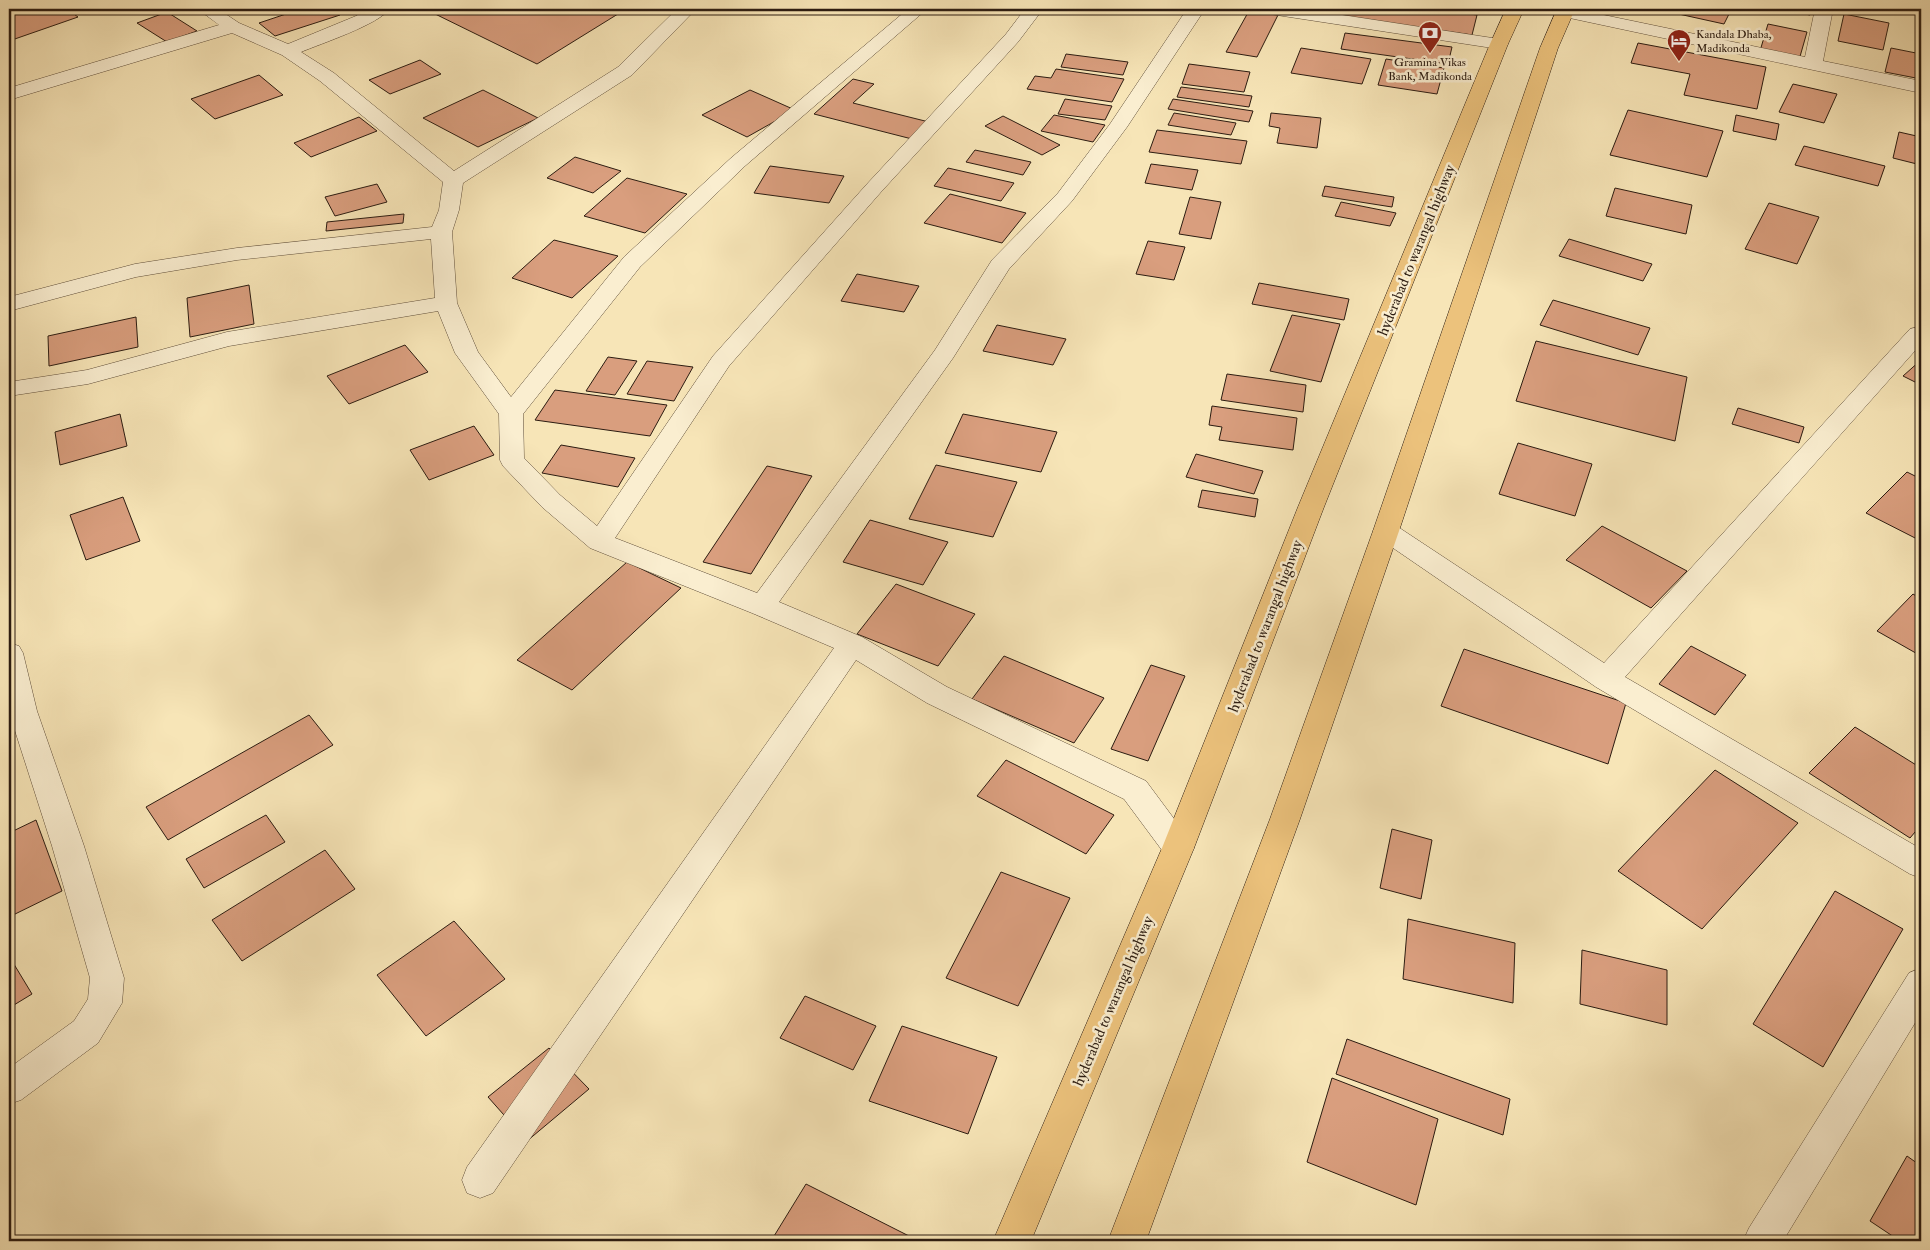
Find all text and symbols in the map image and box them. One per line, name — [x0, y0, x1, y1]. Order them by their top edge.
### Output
bank icon: Gramina Vikas Bank, Madikonda — [1417, 20, 1443, 54]
place label: Kandala Dhaba, Madikonda — [1696, 27, 1772, 56]
hotel icon: Kandala Dhaba, Madikonda — [1666, 28, 1692, 62]
place label: Gramina Vikas Bank, Madikonda — [1388, 55, 1473, 84]
street label: hyderabad to warangal highway — [1373, 161, 1460, 339]
street label: hyderabad to warangal highway — [1224, 537, 1307, 715]
street label: hyderabad to warangal highway — [1069, 913, 1158, 1089]

